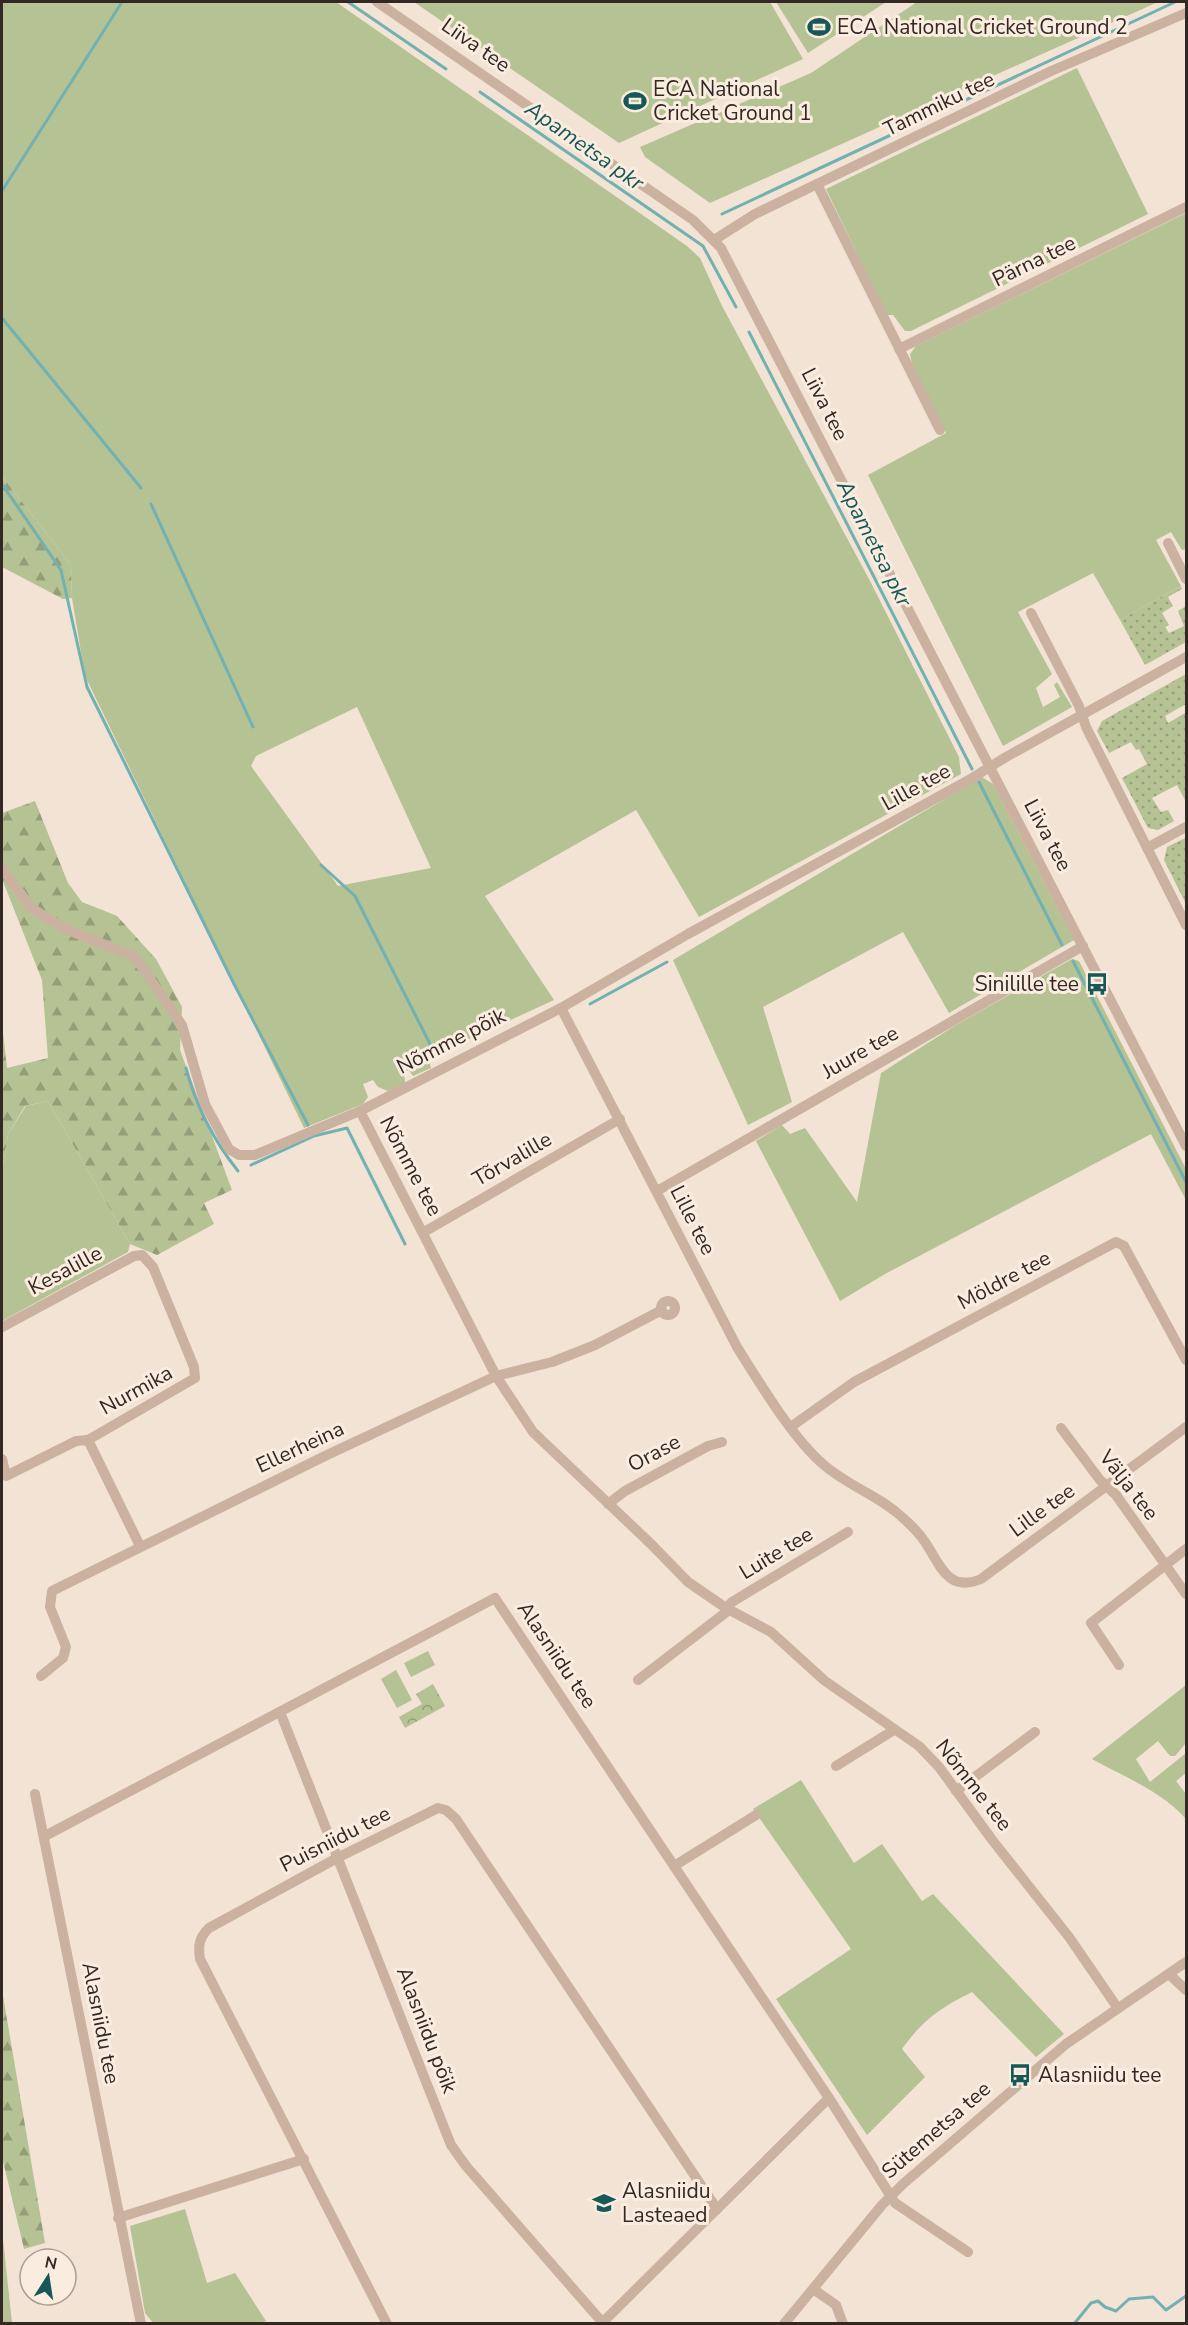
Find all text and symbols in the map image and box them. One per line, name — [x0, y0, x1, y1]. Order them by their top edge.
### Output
street label: Liiva tee — [436, 11, 516, 79]
place label: ECA National Cricket Ground 2 — [837, 13, 1128, 41]
sports icon: ECA National Cricket Ground 2 — [806, 14, 832, 40]
street label: Tammiku tee — [879, 65, 999, 143]
place label: ECA National Cricket Ground 1 — [653, 75, 812, 127]
sports icon: ECA National Cricket Ground 1 — [622, 88, 648, 114]
water label: Apametsa pkr — [518, 93, 651, 198]
street label: Pärna tee — [988, 229, 1080, 293]
street label: Liiva tee — [795, 363, 855, 445]
water label: Apametsa pkr — [829, 474, 919, 613]
street label: Lille tee — [877, 757, 955, 817]
street label: Liiva tee — [1017, 794, 1079, 876]
place label: Sinilille tee — [975, 970, 1079, 998]
bus stop icon: Sinilille tee — [1084, 971, 1110, 997]
street label: Nõmme põik — [392, 1001, 511, 1080]
street label: Juure tee — [816, 1019, 903, 1086]
street label: Nõmme tee — [373, 1111, 449, 1221]
street label: Tõrvalille — [467, 1125, 557, 1193]
street label: Lille tee — [664, 1180, 722, 1260]
street label: Kesalille — [23, 1239, 107, 1301]
street label: Möldre tee — [953, 1244, 1055, 1316]
street label: Nurmika — [95, 1359, 177, 1421]
street label: Ellerheina — [251, 1414, 349, 1480]
street label: Orase — [623, 1428, 685, 1478]
street label: Välja tee — [1092, 1443, 1165, 1526]
street label: Lille tee — [1004, 1477, 1080, 1543]
street label: Luite tee — [734, 1520, 818, 1586]
street label: Alasniidu tee — [511, 1596, 603, 1714]
street label: Nõmme tee — [929, 1733, 1019, 1837]
street label: Puisniidu tee — [275, 1799, 395, 1879]
street label: Alasniidu tee — [75, 1960, 127, 2086]
street label: Alasniidu põik — [390, 1963, 464, 2098]
place label: Alasniidu tee — [1038, 2061, 1161, 2089]
bus stop icon: Alasniidu tee — [1007, 2062, 1033, 2088]
street label: Sütemetsa tee — [876, 2075, 996, 2185]
place label: Alasniidu Lasteaed — [622, 2177, 710, 2229]
school or university icon: Alasniidu Lasteaed — [591, 2190, 617, 2216]
north arrow — [18, 2247, 78, 2307]
text: N — [43, 2251, 59, 2275]

